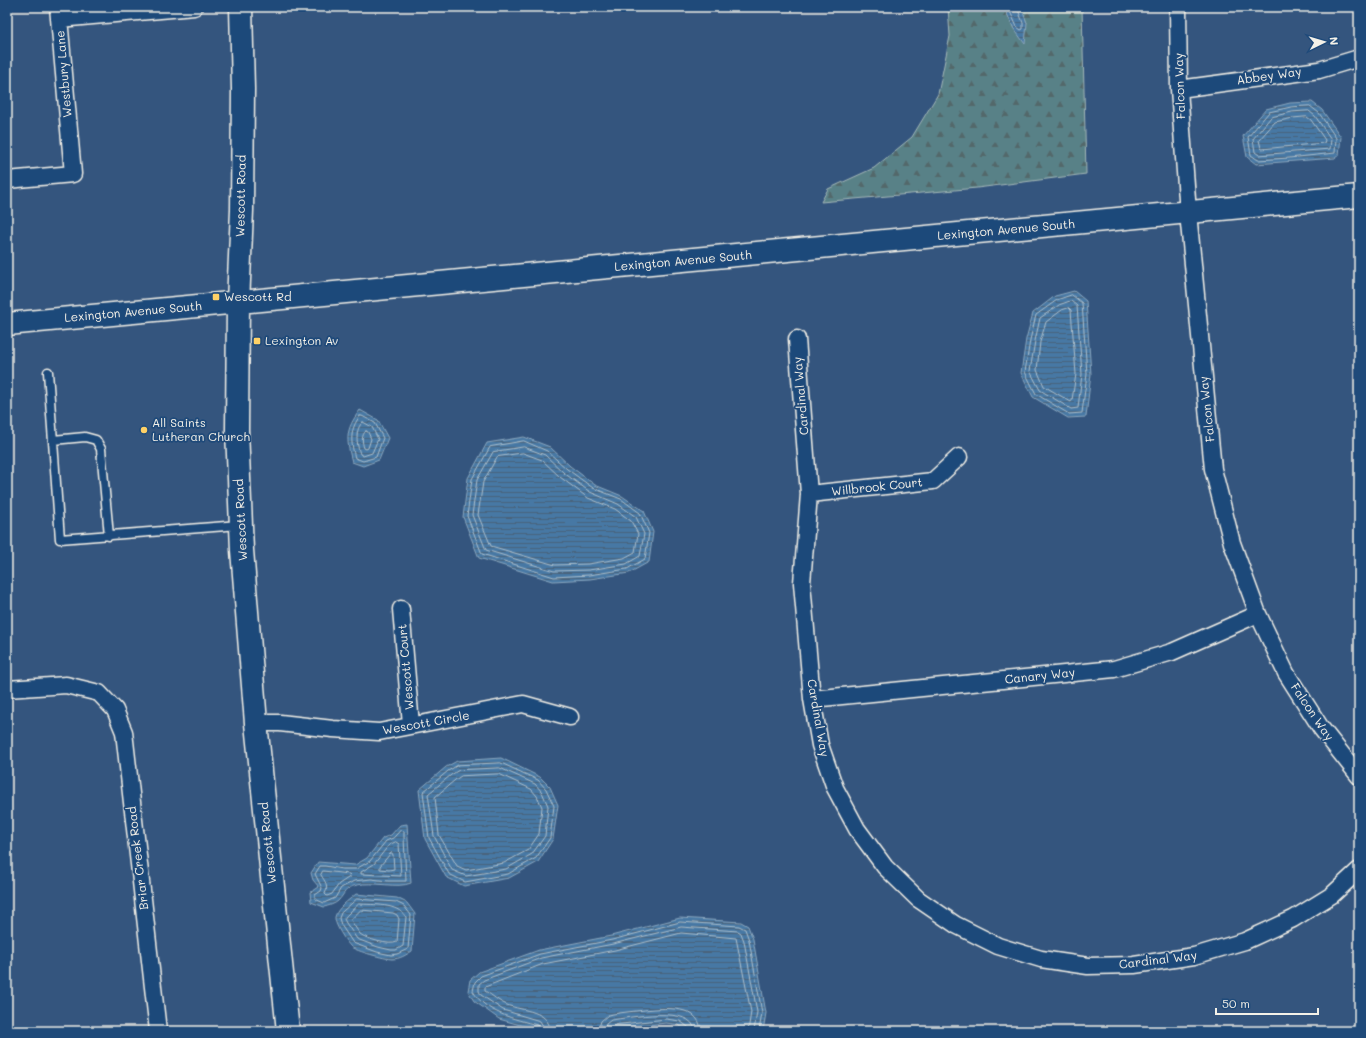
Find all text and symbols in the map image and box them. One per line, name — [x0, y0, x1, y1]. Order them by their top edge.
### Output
north arrow — [1304, 22, 1344, 62]
street label: Westbury Lane — [51, 30, 75, 118]
text: N — [1327, 36, 1342, 46]
street label: Falcon Way — [1170, 53, 1188, 119]
street label: Abbey Way — [1235, 63, 1302, 87]
street label: Wescott Road — [231, 154, 249, 237]
street label: Lexington Avenue South — [937, 215, 1076, 243]
street label: Lexington Avenue South — [614, 246, 753, 274]
place label: Wescott Rd — [224, 288, 292, 304]
marker: Wescott Rd — [211, 292, 221, 302]
street label: Lexington Avenue South — [64, 297, 203, 325]
place label: Lexington Av — [265, 332, 338, 348]
marker: Lexington Av — [252, 336, 262, 346]
street label: Cardinal Way — [789, 356, 811, 436]
street label: Falcon Way — [1195, 375, 1217, 443]
place label: All Saints Lutheran Church — [152, 414, 250, 444]
marker: All Saints Lutheran Church — [139, 425, 149, 435]
street label: Willbrook Court — [830, 473, 923, 499]
street label: Wescott Road — [230, 478, 250, 562]
street label: Wescott Court — [393, 624, 417, 711]
street label: Canary Way — [1004, 663, 1076, 687]
street label: Cardinal Way — [804, 678, 834, 758]
street label: Falcon Way — [1288, 680, 1338, 743]
street label: Wescott Circle — [381, 706, 471, 738]
street label: Wescott Road — [255, 801, 279, 885]
street label: Briar Creek Road — [123, 805, 151, 911]
street label: Cardinal Way — [1118, 946, 1198, 972]
scale bar — [1216, 990, 1318, 1016]
text: 50 m — [1222, 995, 1250, 1011]

